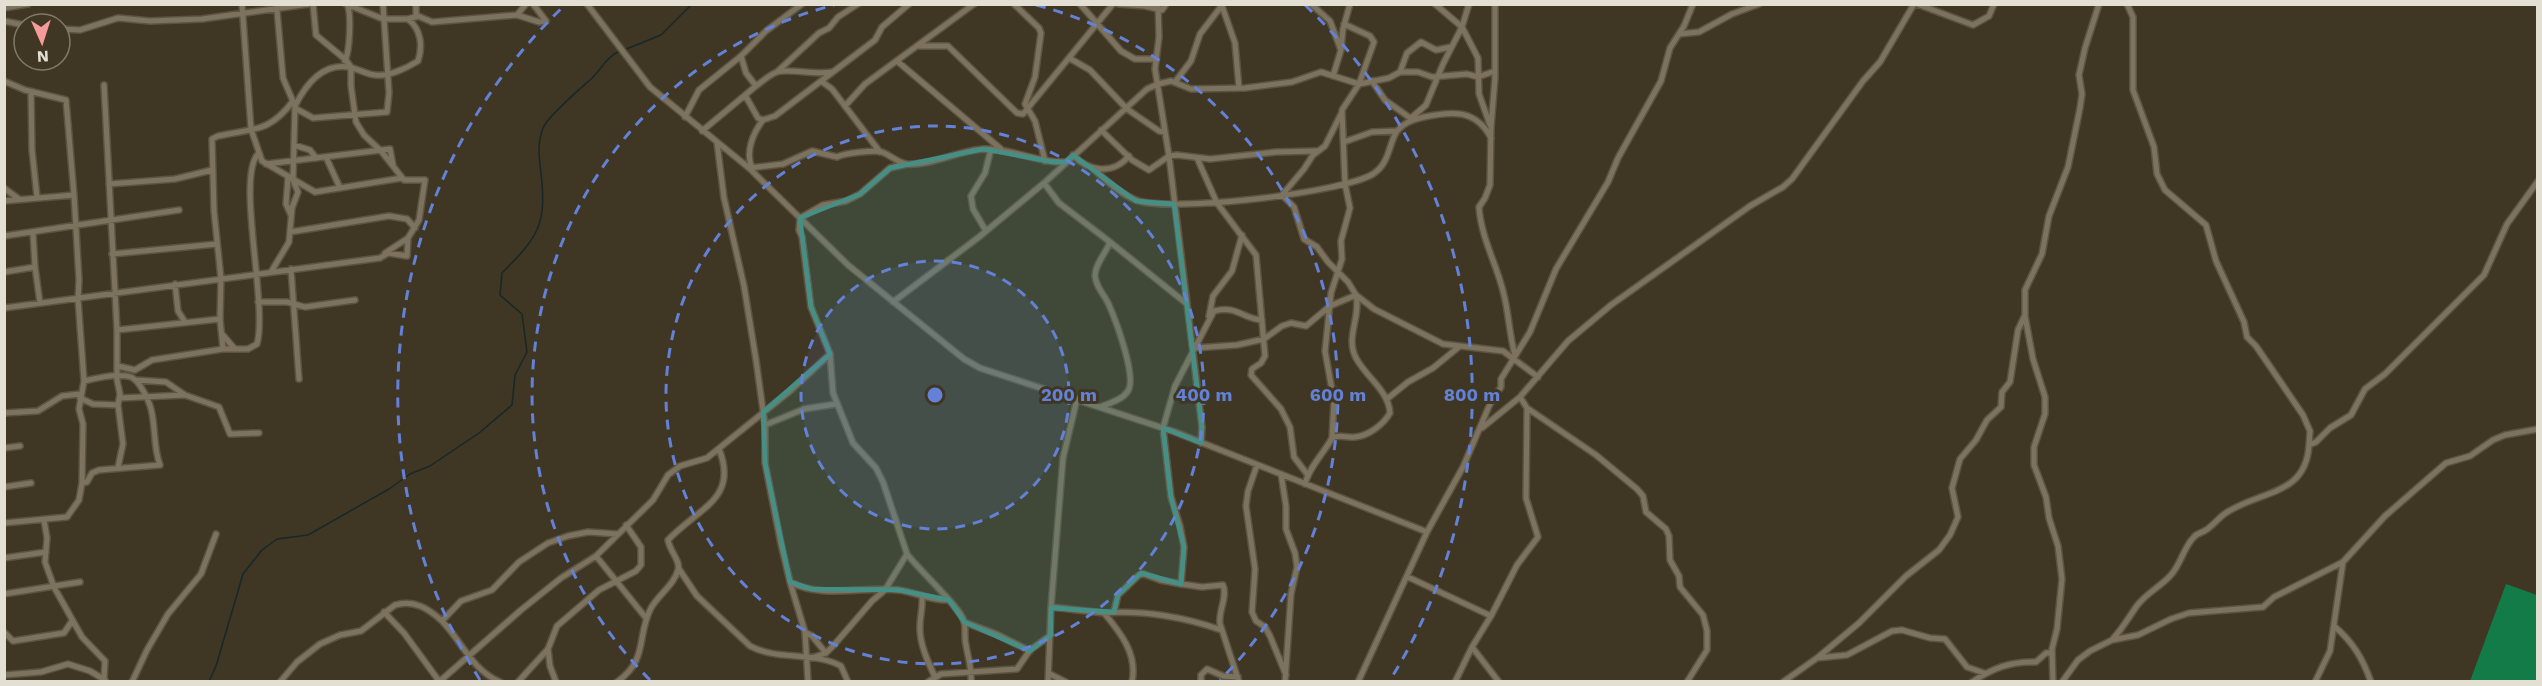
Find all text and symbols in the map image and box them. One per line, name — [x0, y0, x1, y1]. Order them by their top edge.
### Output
north arrow — [12, 12, 72, 72]
text: N — [36, 47, 49, 66]
text: 200 m — [1041, 384, 1097, 405]
text: 400 m — [1176, 384, 1232, 405]
text: 600 m — [1310, 384, 1366, 405]
text: 800 m — [1444, 384, 1500, 405]
centre of rings — [925, 385, 945, 405]

